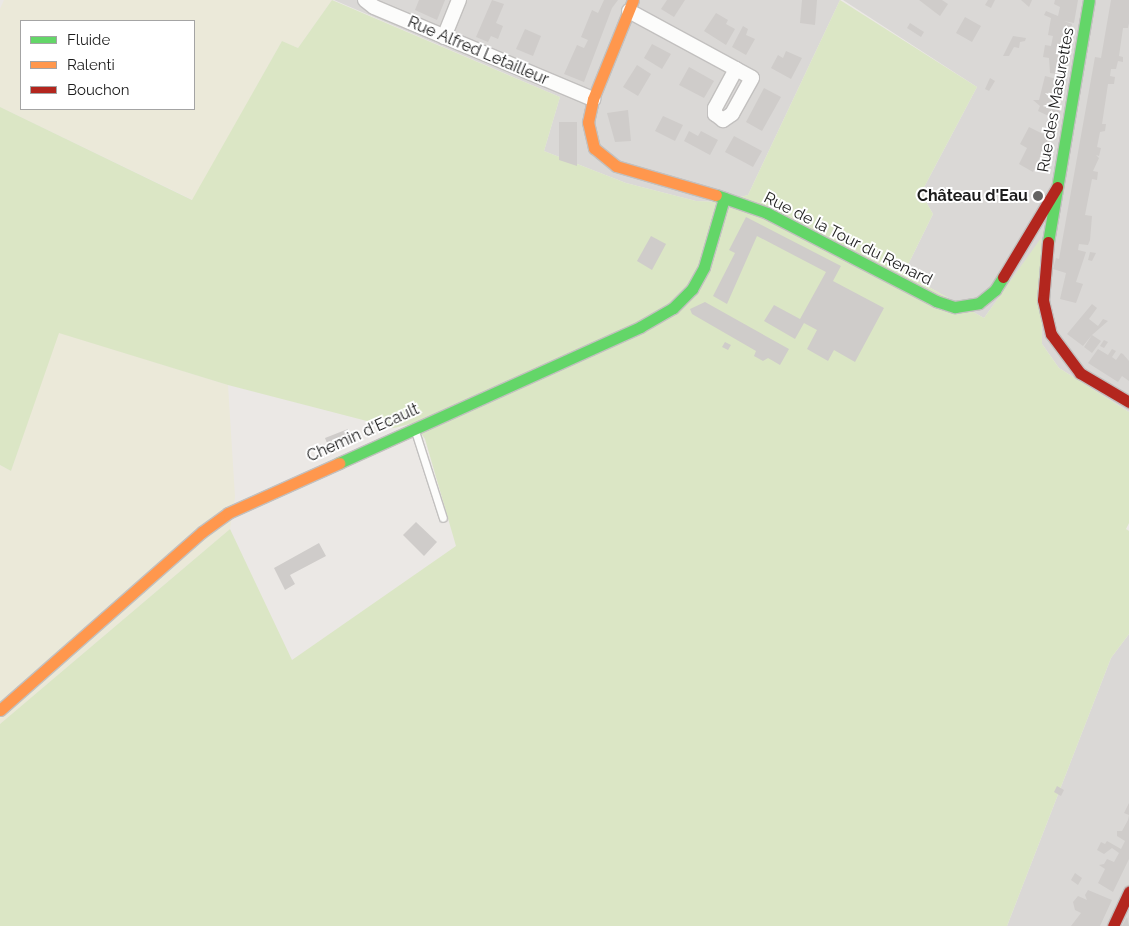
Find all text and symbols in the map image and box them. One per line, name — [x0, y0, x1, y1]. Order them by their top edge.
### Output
street label: Rue Alfred Letailleur — [404, 13, 552, 89]
legend — [20, 20, 195, 110]
street label: Rue des Masurettes — [1034, 26, 1078, 174]
text: Fluide — [67, 31, 110, 49]
text: Ralenti — [67, 56, 115, 74]
text: Bouchon — [67, 81, 129, 99]
place label: Château d'Eau — [917, 186, 1028, 206]
street label: Rue de la Tour du Renard — [760, 188, 936, 290]
marker: Château d'Eau — [1032, 190, 1044, 202]
street label: Chemin d'Ecault — [304, 400, 422, 466]

